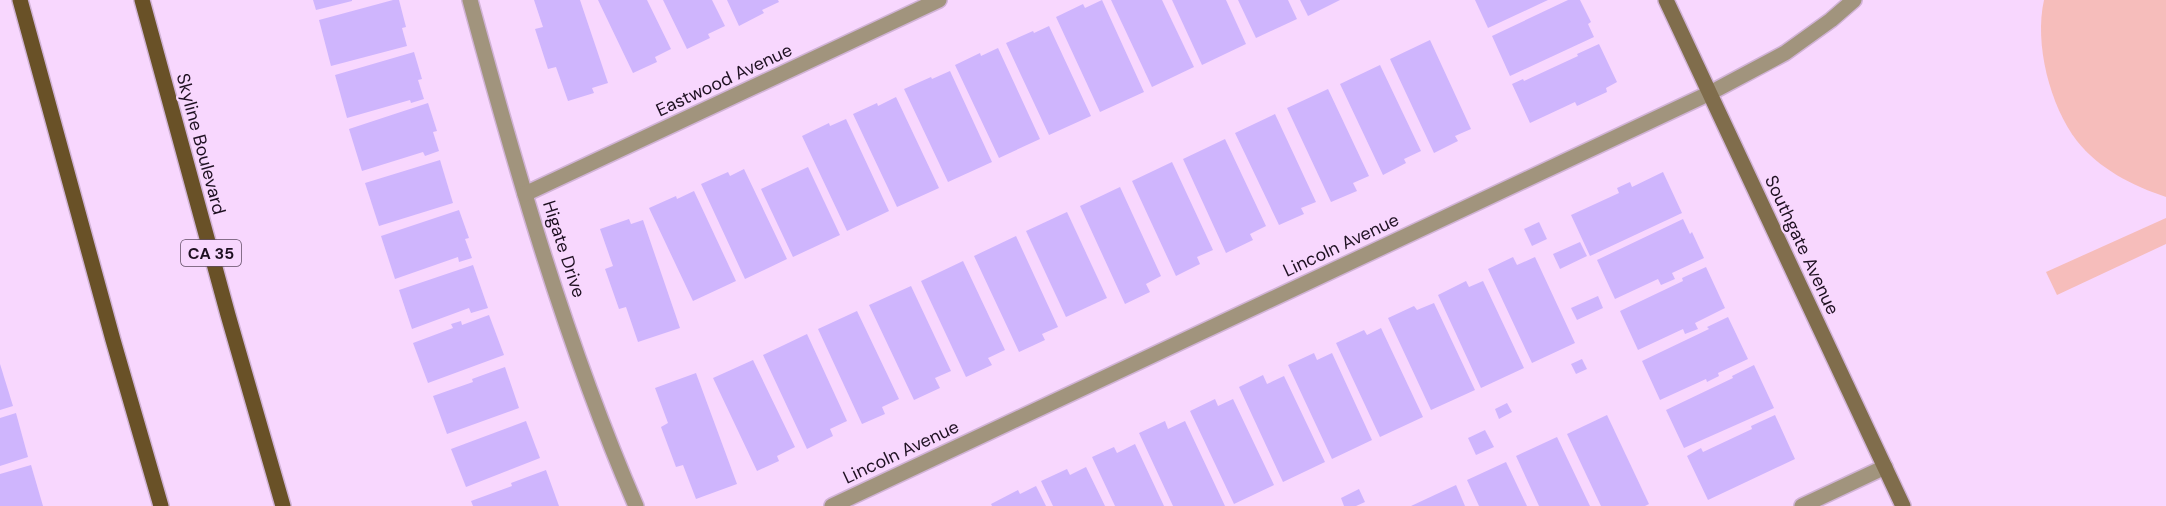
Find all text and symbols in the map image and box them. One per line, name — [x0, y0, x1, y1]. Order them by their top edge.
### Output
street label: Eastwood Avenue — [652, 38, 796, 122]
street label: Skyline Boulevard — [171, 71, 231, 217]
street label: Southgate Avenue — [1759, 171, 1845, 319]
street label: Higate Drive — [537, 197, 591, 301]
street label: Lincoln Avenue — [1279, 208, 1403, 282]
road number: CA 35 — [181, 240, 241, 266]
street label: Lincoln Avenue — [839, 415, 963, 489]

